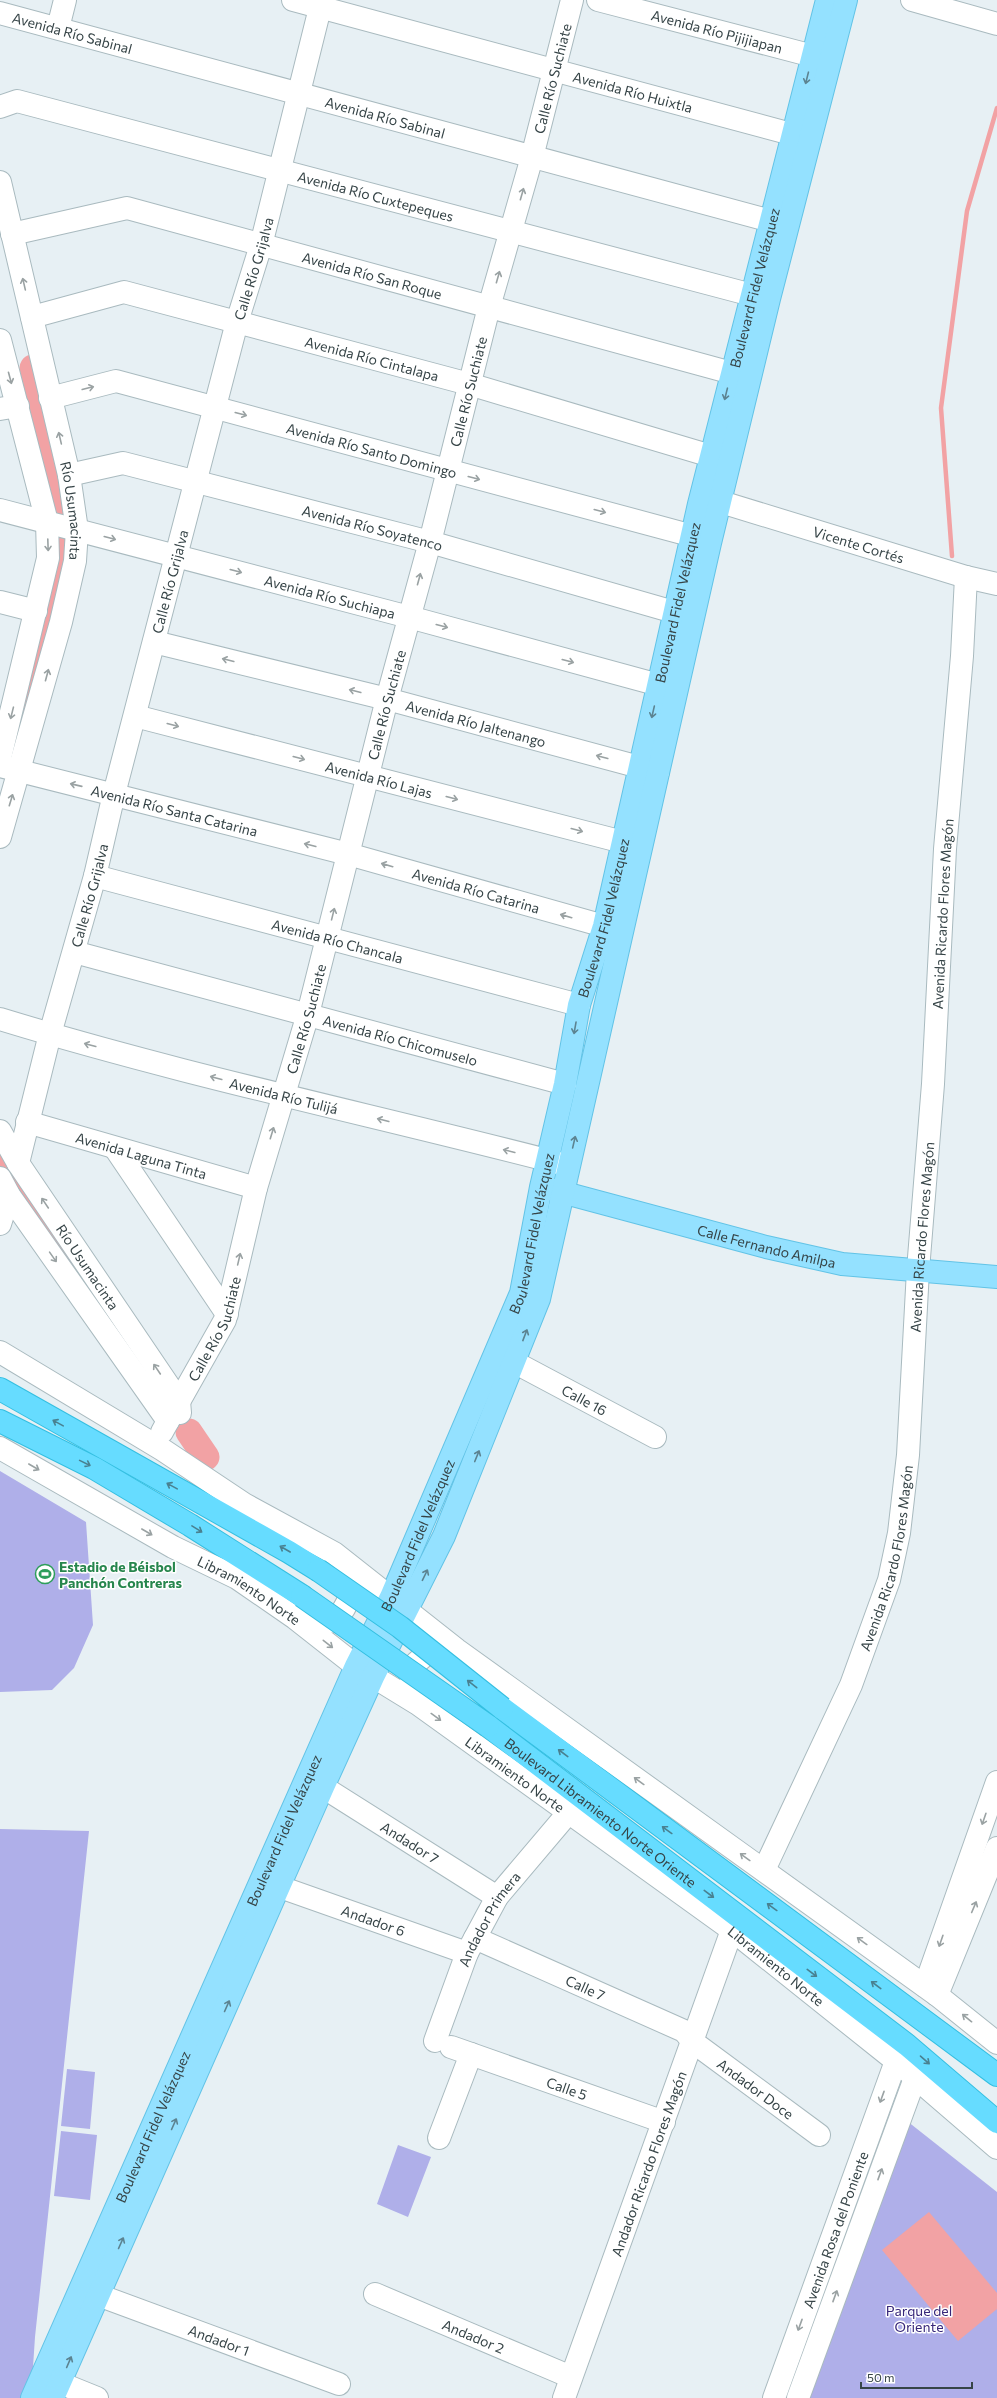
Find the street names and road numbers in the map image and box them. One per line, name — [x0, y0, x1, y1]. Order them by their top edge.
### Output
street label: Avenida Río Pijijiapan — [650, 6, 785, 56]
street label: Avenida Río Sabinal — [11, 8, 134, 57]
street label: Calle Río Suchiate — [530, 22, 574, 135]
street label: Avenida Río Huixtla — [571, 67, 695, 116]
street label: Avenida Río Sabinal — [323, 93, 447, 141]
street label: Avenida Río Cuxtepeques — [296, 167, 456, 224]
street label: Boulevard Fidel Velázquez — [726, 206, 782, 369]
street label: Calle Río Grijalva — [230, 215, 276, 322]
street label: Avenida Río San Roque — [300, 248, 444, 302]
street label: Avenida Río Cintalapa — [303, 332, 441, 384]
street label: Calle Río Suchiate — [446, 334, 490, 448]
street label: Avenida Río Santo Domingo — [285, 419, 459, 481]
street label: Río Usumacinta — [58, 460, 86, 561]
street label: Avenida Río Soyatenco — [300, 501, 445, 554]
street label: Boulevard Fidel Velázquez — [651, 520, 703, 684]
street label: Vicente Cortés — [811, 522, 906, 566]
street label: Calle Río Grijalva — [148, 528, 191, 635]
street label: Avenida Río Suchiapa — [263, 571, 397, 622]
street label: Calle Río Suchiate — [364, 648, 409, 762]
street label: Avenida Río Jaltenango — [404, 696, 548, 750]
street label: Avenida Río Lajas — [324, 757, 434, 801]
street label: Avenida Río Santa Catarina — [89, 781, 260, 839]
street label: Avenida Ricardo Flores Magón — [928, 818, 956, 1010]
street label: Boulevard Fidel Velázquez — [573, 836, 632, 999]
street label: Calle Río Grijalva — [67, 842, 111, 949]
street label: Avenida Río Catarina — [410, 864, 542, 916]
street label: Avenida Río Chancala — [270, 915, 405, 966]
street label: Calle Río Suchiate — [282, 962, 329, 1076]
street label: Avenida Río Chicomuselo — [321, 1011, 480, 1069]
street label: Avenida Río Tulijá — [228, 1074, 340, 1117]
street label: Avenida Laguna Tinta — [74, 1128, 209, 1182]
street label: Avenida Ricardo Flores Magón — [906, 1141, 937, 1333]
street label: Boulevard Fidel Velázquez — [505, 1151, 557, 1316]
street label: Calle Fernando Amilpa — [696, 1220, 838, 1271]
street label: Río Usumacinta — [53, 1221, 123, 1313]
street label: Calle Río Suchiate — [184, 1275, 243, 1384]
street label: Calle 16 — [559, 1381, 610, 1418]
street label: Boulevard Fidel Velázquez — [377, 1456, 457, 1614]
street label: Avenida Ricardo Flores Magón — [856, 1464, 915, 1653]
street label: Libramiento Norte — [195, 1552, 304, 1628]
street label: Libramiento Norte — [462, 1733, 568, 1815]
street label: Boulevard Libramiento Norte Oriente — [502, 1734, 700, 1890]
street label: Boulevard Fidel Velázquez — [242, 1752, 324, 1909]
street label: Andador 7 — [378, 1817, 442, 1867]
street label: Andador Primera — [454, 1868, 524, 1969]
street label: Andador 6 — [339, 1901, 407, 1939]
street label: Libramiento Norte — [725, 1922, 828, 2009]
street label: Calle 7 — [563, 1971, 608, 2003]
street label: Boulevard Fidel Velázquez — [111, 2048, 193, 2205]
street label: Andador Doce — [714, 2055, 797, 2122]
street label: Andador Ricardo Flores Magón — [607, 2069, 689, 2259]
street label: Calle 5 — [544, 2073, 590, 2103]
street label: Avenida Rosa del Poniente — [799, 2149, 871, 2310]
street label: Andador 2 — [440, 2315, 507, 2356]
street label: Andador 1 — [186, 2321, 252, 2359]

